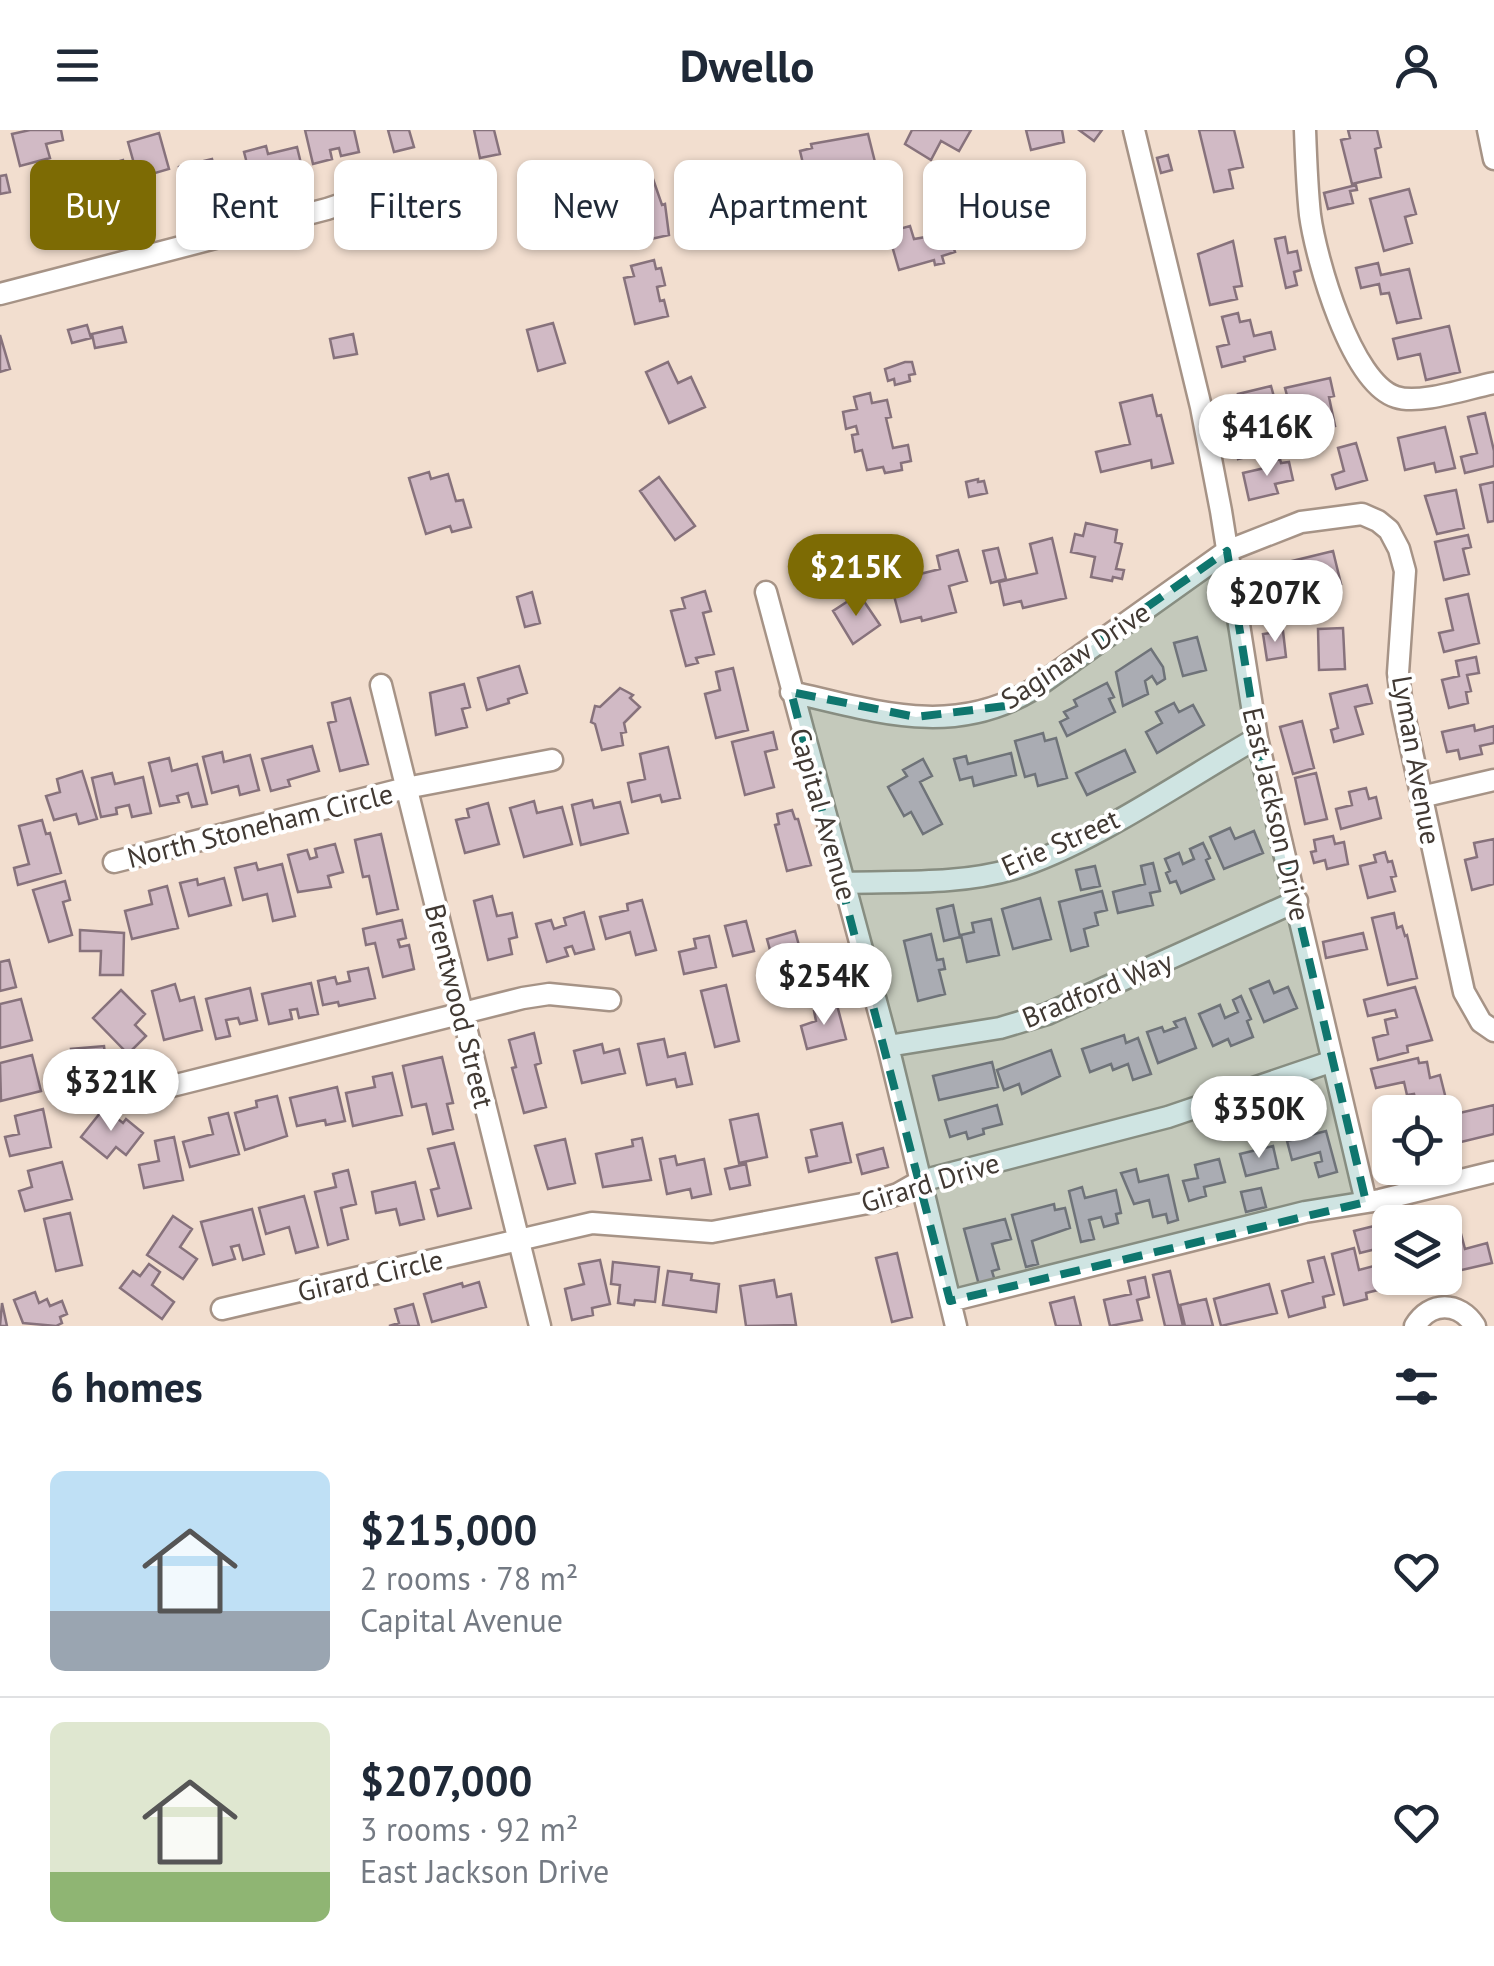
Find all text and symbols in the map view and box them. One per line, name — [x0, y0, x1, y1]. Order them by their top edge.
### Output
text: Dwello — [680, 36, 814, 94]
icon: menu — [50, 38, 105, 93]
icon: person — [1389, 38, 1444, 93]
chip: Buy — [30, 160, 156, 250]
chip: Rent — [176, 160, 314, 250]
chip: Filters — [334, 160, 497, 250]
chip: New — [517, 160, 654, 250]
chip: Apartment — [674, 160, 903, 250]
chip: House — [923, 160, 1086, 250]
pin: $416K — [1197, 394, 1337, 479]
text: $416K — [1221, 405, 1313, 447]
pin: $215K — [786, 534, 926, 619]
text: $215K — [810, 545, 902, 587]
pin: $207K — [1205, 560, 1345, 645]
text: $207K — [1229, 571, 1321, 613]
street label: Saginaw Drive — [993, 593, 1157, 717]
street label: Lyman Avenue — [1384, 673, 1450, 847]
street label: East Jackson Drive — [1234, 704, 1320, 924]
street label: Capital Avenue — [782, 724, 866, 904]
street label: North Stoneham Circle — [123, 774, 397, 876]
street label: Erie Street — [995, 799, 1125, 884]
street label: Brentwood Street — [417, 900, 503, 1112]
street label: Bradford Way — [1016, 942, 1178, 1036]
pin: $254K — [754, 943, 894, 1028]
text: $254K — [778, 954, 870, 996]
pin: $321K — [41, 1049, 181, 1134]
text: $321K — [65, 1060, 157, 1102]
pin: $350K — [1189, 1076, 1329, 1161]
text: $350K — [1213, 1087, 1305, 1129]
map controls — [1372, 1095, 1462, 1295]
button: locate — [1372, 1095, 1462, 1185]
street label: Girard Drive — [856, 1143, 1004, 1221]
button: layers — [1372, 1205, 1462, 1295]
street label: Girard Circle — [294, 1240, 446, 1310]
text: 6 homes — [50, 1359, 203, 1414]
icon: filters — [1389, 1359, 1444, 1414]
text: $215,000 — [360, 1502, 537, 1557]
icon: home — [130, 1511, 250, 1631]
icon: heart — [1389, 1544, 1444, 1599]
text: 2 rooms · 78 m² — [360, 1557, 578, 1599]
text: Capital Avenue — [360, 1599, 563, 1641]
text: $207,000 — [360, 1753, 532, 1808]
icon: home — [130, 1762, 250, 1882]
icon: heart — [1389, 1795, 1444, 1850]
text: 3 rooms · 92 m² — [360, 1808, 578, 1850]
text: East Jackson Drive — [360, 1850, 609, 1892]

